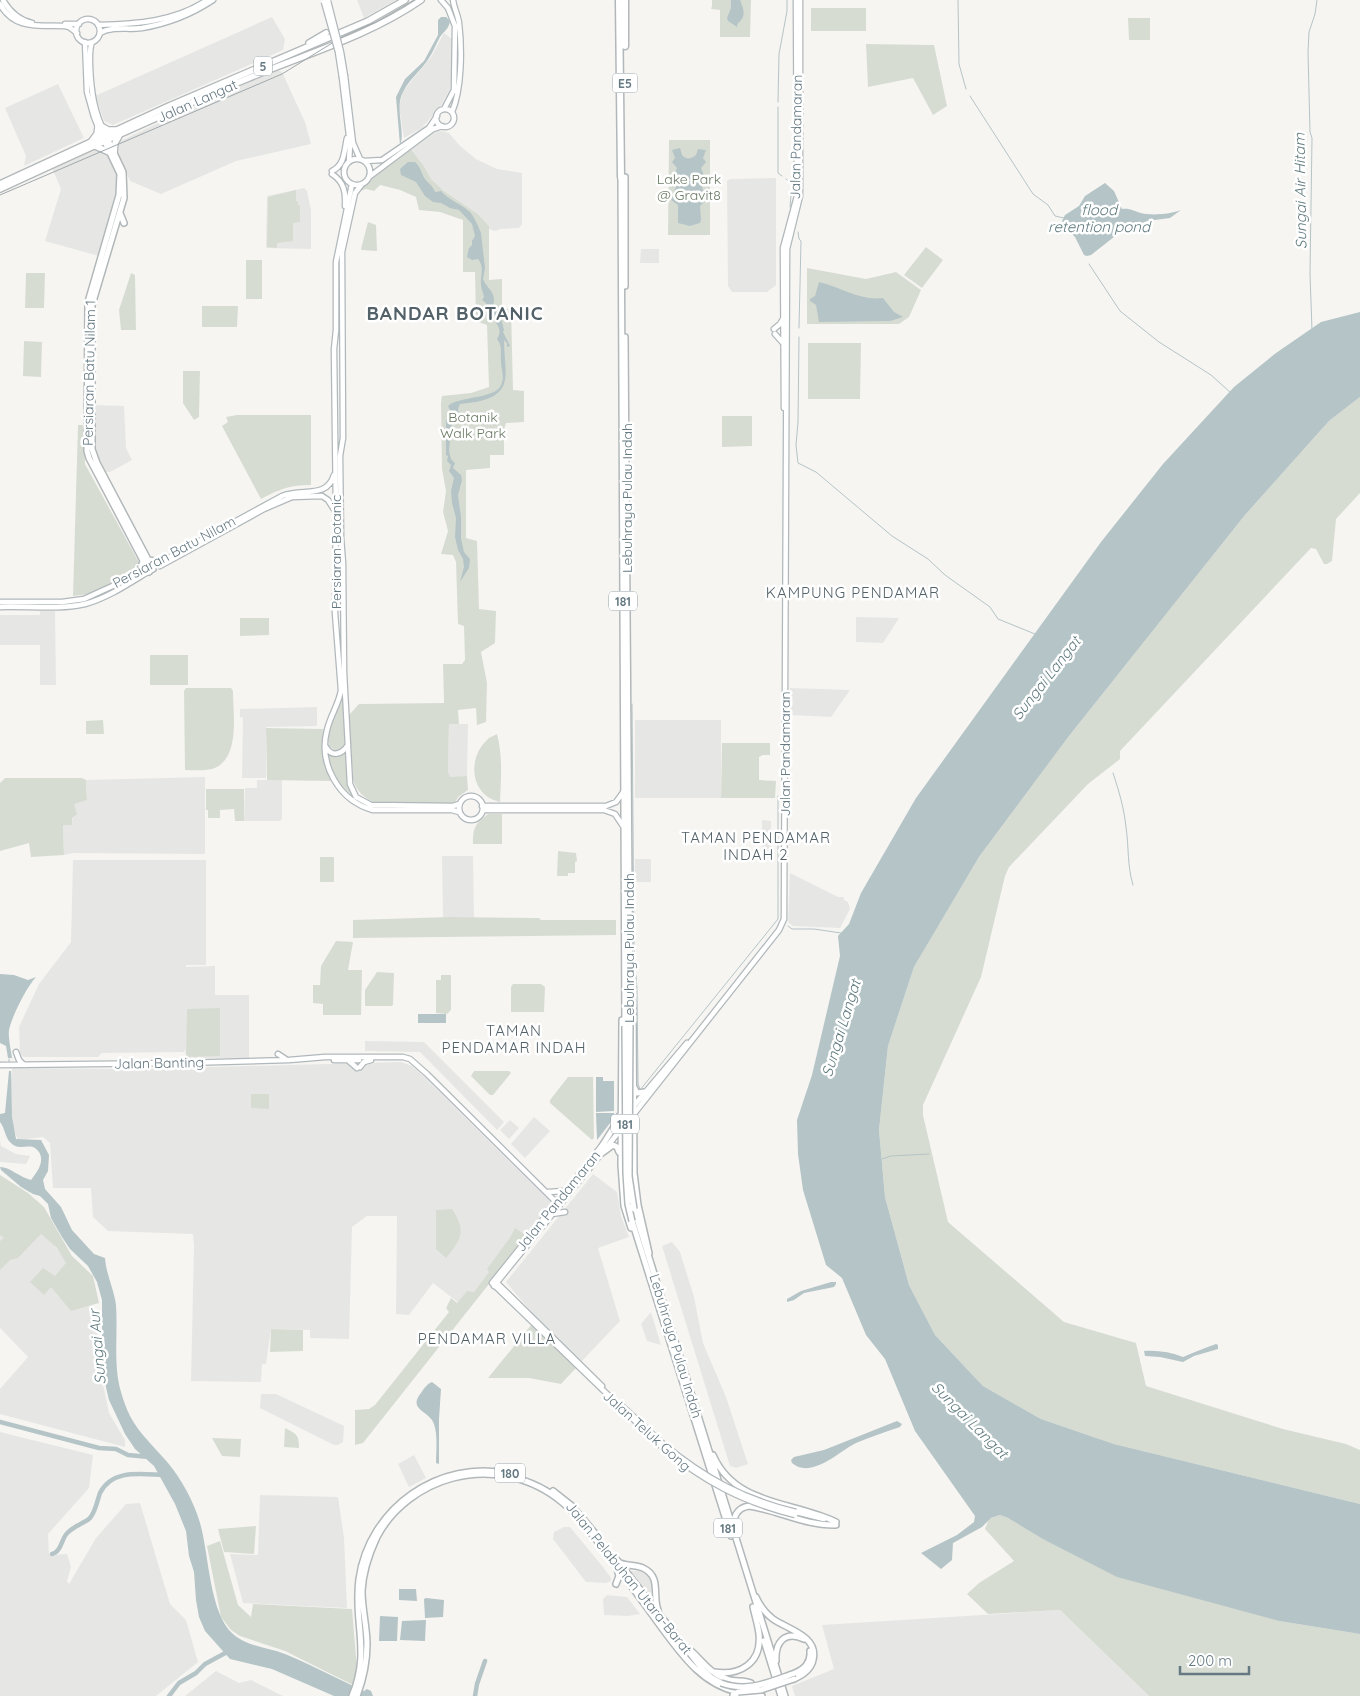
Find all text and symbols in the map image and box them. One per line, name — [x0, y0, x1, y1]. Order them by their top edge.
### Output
road number: 5 — [254, 56, 272, 76]
road number: E5 — [612, 74, 638, 92]
street label: Jalan Pandamaran — [786, 74, 806, 200]
street label: Jalan Langat — [154, 75, 240, 127]
water label: Sungai Air Hitam — [1289, 133, 1311, 249]
park label: Lake Park @ Gravit8 — [657, 170, 721, 204]
water label: flood retention pond — [1048, 200, 1152, 236]
street label: Persiaran Batu Nilam 1 — [79, 300, 99, 446]
district label: BANDAR BOTANIC — [366, 301, 544, 325]
park label: Botanik Walk Park — [440, 408, 506, 442]
street label: Lebuhraya Pulau Indah — [618, 423, 636, 573]
street label: Persiaran Botanic — [327, 495, 345, 609]
street label: Persiaran Batu Nilam — [109, 512, 239, 592]
district label: KAMPUNG PENDAMAR — [766, 583, 940, 602]
road number: 181 — [609, 592, 637, 610]
water label: Sungai Langat — [1008, 631, 1086, 723]
street label: Jalan Pandamaran — [776, 692, 794, 816]
district label: TAMAN PENDAMAR INDAH 2 — [681, 828, 831, 864]
street label: Lebuhraya Pulau Indah — [620, 873, 638, 1023]
water label: Sungai Langat — [817, 975, 865, 1079]
district label: TAMAN PENDAMAR INDAH — [442, 1021, 586, 1057]
street label: Jalan Banting — [114, 1053, 204, 1073]
road number: 181 — [611, 1114, 639, 1134]
street label: Jalan Pandamaran — [512, 1147, 604, 1255]
street label: Lebuhraya Pulau Indah — [645, 1272, 707, 1420]
water label: Sungai Aur — [84, 1307, 110, 1385]
district label: PENDAMAR VILLA — [418, 1329, 556, 1348]
water label: Sungai Langat — [928, 1378, 1014, 1464]
street label: Jalan Teluk Gong — [599, 1387, 695, 1475]
road number: 180 — [495, 1464, 525, 1482]
street label: Jalan Pelabuhan Utara-Barat — [562, 1498, 696, 1658]
road number: 181 — [714, 1519, 742, 1538]
scale bar — [1180, 1644, 1249, 1676]
text: 200 m — [1188, 1651, 1232, 1670]

